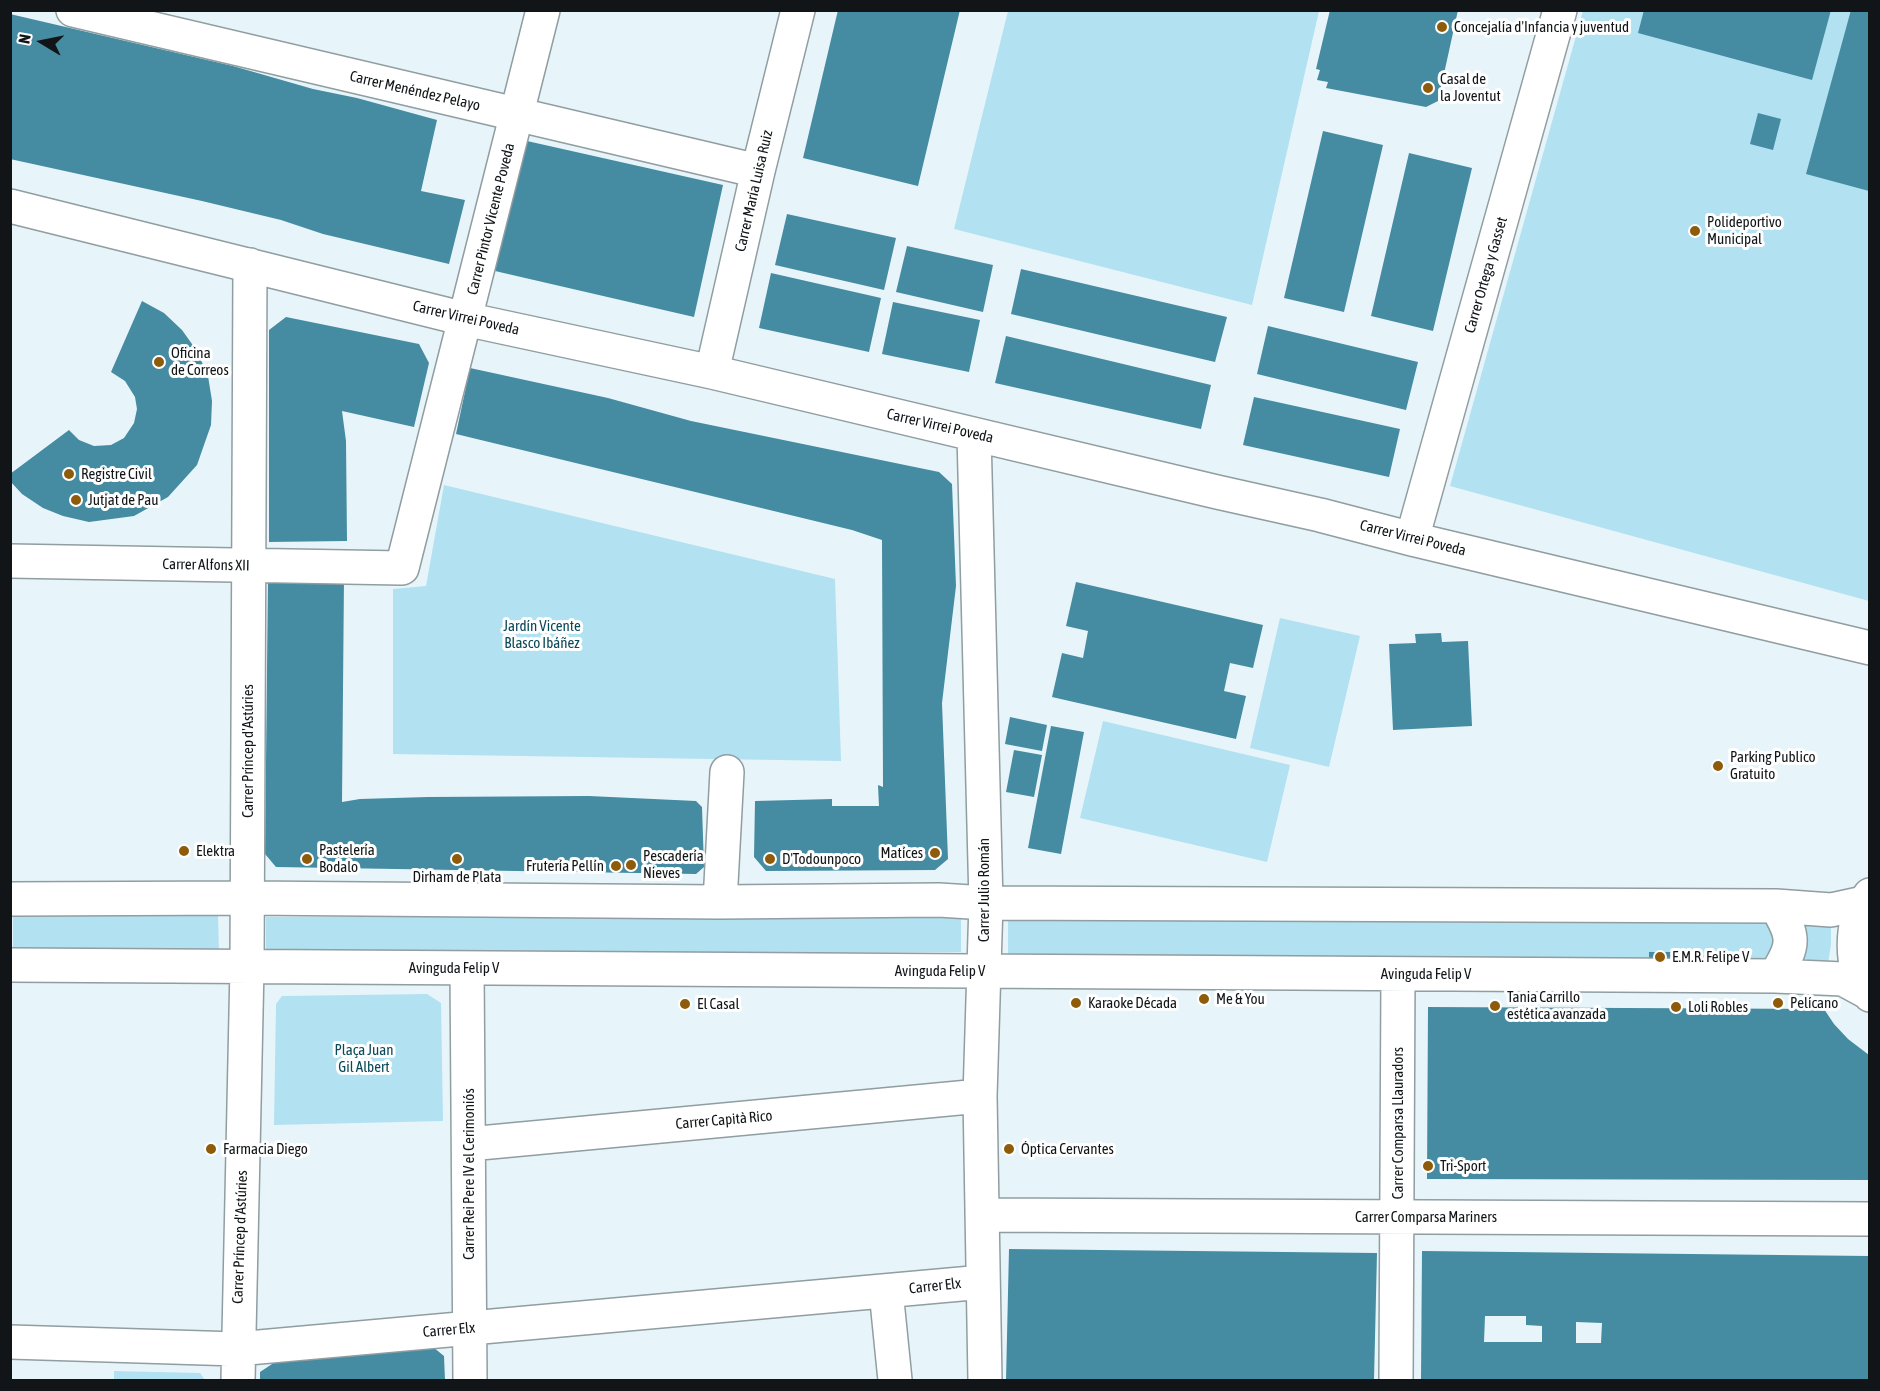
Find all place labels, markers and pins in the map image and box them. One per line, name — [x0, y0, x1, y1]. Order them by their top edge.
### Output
place label: Concejalía d'Infancia y juventud — [1454, 18, 1629, 36]
marker: Concejalía d'Infancia y juventud — [1435, 20, 1449, 34]
place label: Casal de la Joventut — [1440, 70, 1501, 105]
marker: Casal de la Joventut — [1421, 81, 1435, 95]
place label: Polideportivo Municipal — [1707, 213, 1782, 248]
marker: Polideportivo Municipal — [1688, 224, 1702, 238]
place label: Oficina de Correos — [171, 344, 229, 379]
marker: Oficina de Correos — [152, 355, 166, 369]
place label: Registre Civil — [81, 465, 152, 483]
marker: Registre Civil — [62, 467, 76, 481]
place label: Jutjat de Pau — [88, 491, 158, 509]
marker: Jutjat de Pau — [69, 493, 83, 507]
place label: Parking Publico Gratuito — [1730, 748, 1816, 783]
marker: Parking Publico Gratuito — [1711, 759, 1725, 773]
place label: Pastelería Bodalo — [319, 841, 375, 876]
place label: Elektra — [196, 842, 235, 860]
marker: Elektra — [177, 844, 191, 858]
place label: Matíces — [881, 844, 923, 862]
marker: Matíces — [928, 846, 942, 860]
place label: Pescadería Nieves — [643, 847, 704, 882]
place label: D'Todounpoco — [782, 850, 861, 868]
marker: Pastelería Bodalo — [300, 852, 314, 866]
marker: Dirham de Plata — [450, 852, 464, 866]
marker: D'Todounpoco — [763, 852, 777, 866]
place label: Frutería Pellín — [526, 857, 604, 875]
marker: Pescadería Nieves — [624, 858, 638, 872]
marker: Frutería Pellín — [609, 859, 623, 873]
place label: Dirham de Plata — [413, 868, 501, 886]
place label: E.M.R. Felipe V — [1672, 948, 1749, 966]
marker: E.M.R. Felipe V — [1653, 950, 1667, 964]
place label: Tania Carrillo estética avanzada — [1507, 988, 1606, 1023]
place label: Me & You — [1216, 990, 1265, 1008]
marker: Me & You — [1197, 992, 1211, 1006]
place label: Karaoke Década — [1088, 994, 1177, 1012]
place label: Pelícano — [1790, 994, 1838, 1012]
place label: El Casal — [697, 995, 739, 1013]
marker: Karaoke Década — [1069, 996, 1083, 1010]
marker: Pelícano — [1771, 996, 1785, 1010]
marker: El Casal — [678, 997, 692, 1011]
place label: Loli Robles — [1688, 998, 1748, 1016]
marker: Tania Carrillo estética avanzada — [1488, 999, 1502, 1013]
marker: Loli Robles — [1669, 1000, 1683, 1014]
place label: Farmacia Diego — [223, 1140, 308, 1158]
place label: Óptica Cervantes — [1021, 1140, 1114, 1158]
marker: Farmacia Diego — [204, 1142, 218, 1156]
marker: Óptica Cervantes — [1002, 1142, 1016, 1156]
place label: Tri-Sport — [1440, 1157, 1486, 1175]
marker: Tri-Sport — [1421, 1159, 1435, 1173]

